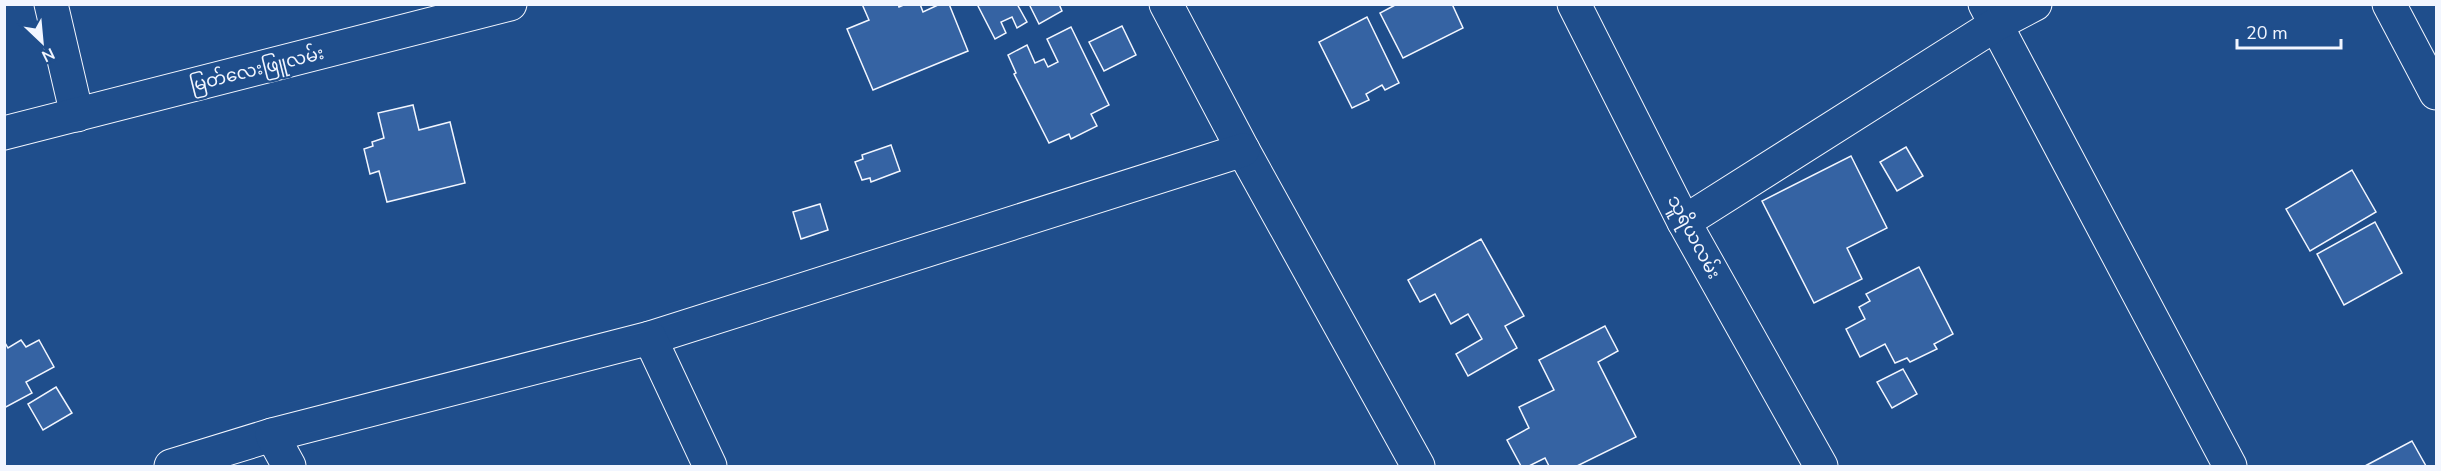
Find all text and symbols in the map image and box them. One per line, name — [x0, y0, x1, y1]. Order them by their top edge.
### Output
north arrow — [12, 12, 72, 72]
scale bar — [2237, 12, 2340, 50]
text: 20 m — [2246, 21, 2288, 45]
street label: မြတ်လေးဖြူလမ်း — [187, 40, 327, 100]
text: N — [38, 42, 58, 67]
street label: သူရိယလမ်း — [1659, 190, 1728, 284]

